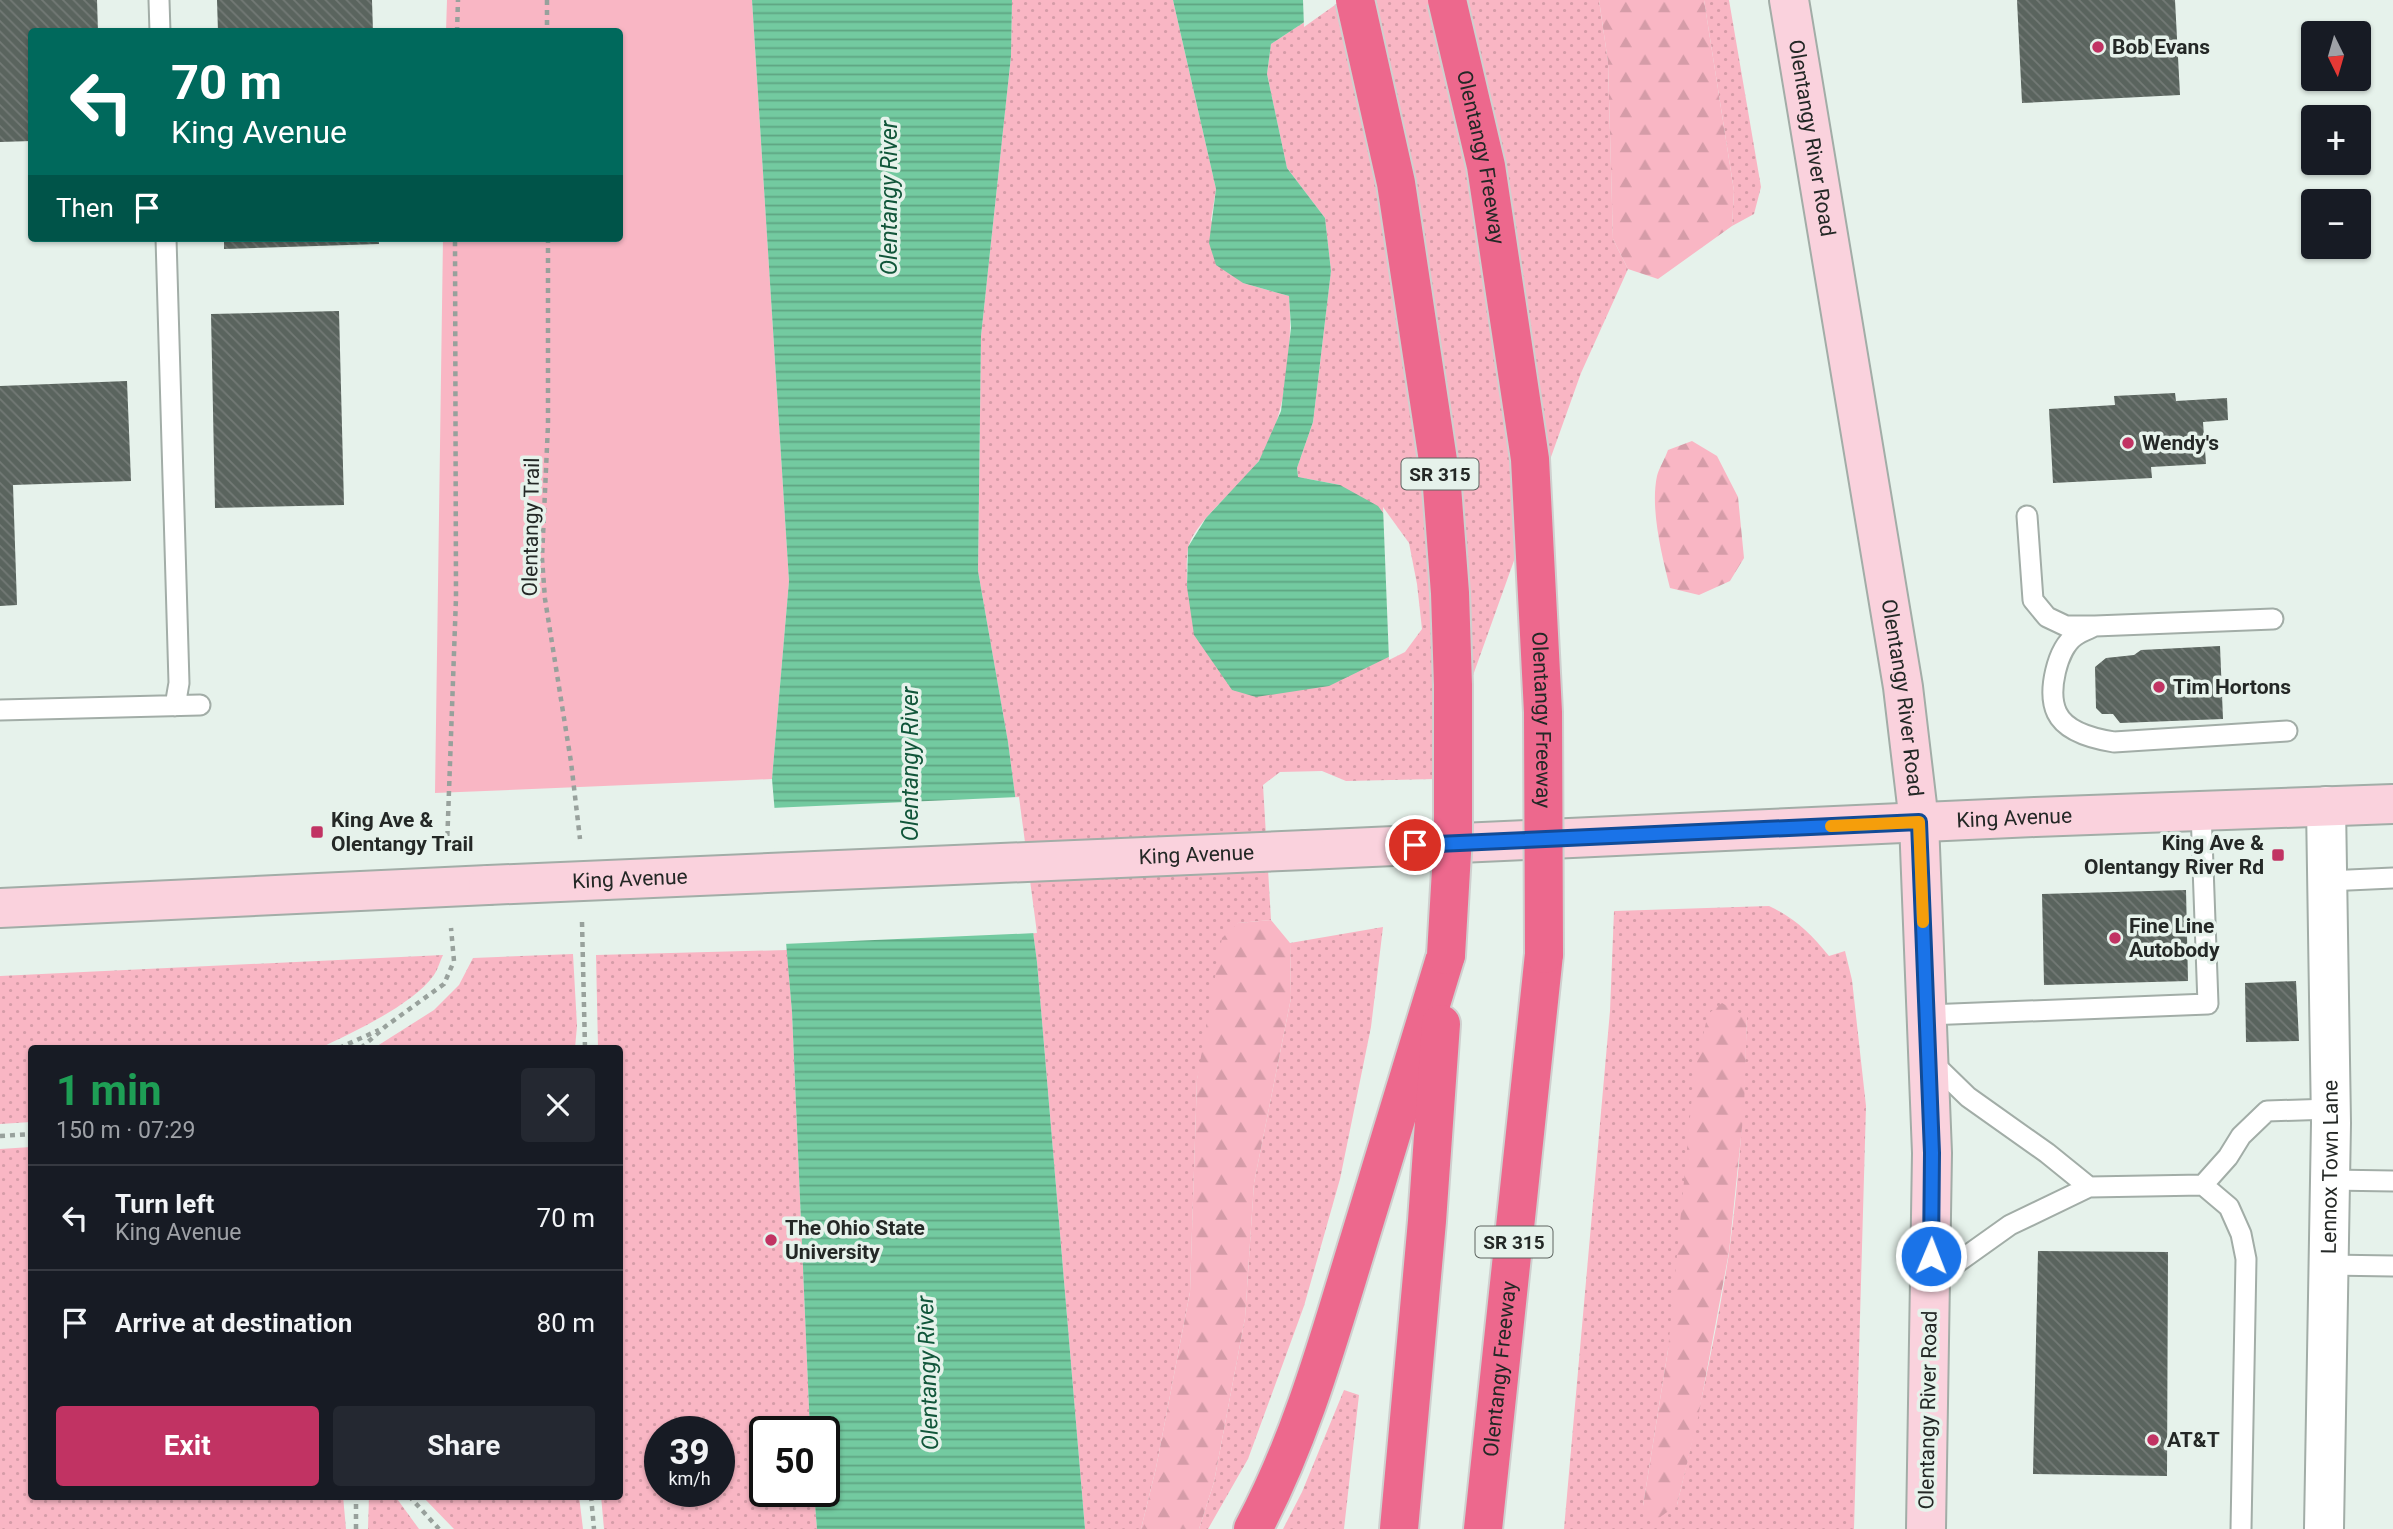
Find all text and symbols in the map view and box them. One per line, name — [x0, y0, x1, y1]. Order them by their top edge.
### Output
north arrow — [2301, 21, 2371, 91]
map controls — [2301, 21, 2371, 259]
place label: Bob Evans — [2112, 35, 2210, 59]
street label: Olentangy River Road — [1784, 38, 1840, 238]
marker: Bob Evans — [2090, 39, 2106, 55]
text: 70 m — [171, 54, 282, 111]
icon: left — [56, 56, 147, 147]
street label: Olentangy Freeway — [1452, 68, 1510, 246]
button: + — [2301, 105, 2371, 175]
text: King Avenue — [171, 113, 347, 151]
water label: Olentangy River — [876, 119, 903, 275]
icon: arrive — [128, 189, 166, 227]
button: − — [2301, 189, 2371, 259]
text: Then — [56, 193, 114, 223]
place label: Wendy's — [2142, 431, 2219, 455]
marker: Wendy's — [2120, 435, 2136, 451]
street label: Olentangy Trail — [518, 457, 544, 597]
road number: SR 315 — [1402, 458, 1478, 489]
street label: Olentangy River Road — [1877, 597, 1928, 798]
street label: Olentangy Freeway — [1527, 631, 1555, 808]
place label: Tim Hortons — [2173, 675, 2291, 699]
marker: Tim Hortons — [2151, 679, 2167, 695]
water label: Olentangy River — [897, 685, 924, 841]
street label: King Avenue — [1956, 804, 2072, 833]
place label: King Ave & Olentangy Trail — [331, 808, 474, 856]
pin — [1385, 815, 1445, 875]
marker: King Ave & Olentangy Trail — [309, 824, 325, 840]
icon: arrive — [1396, 826, 1434, 864]
place label: King Ave & Olentangy River Rd — [2084, 831, 2264, 879]
street label: King Avenue — [1138, 840, 1255, 869]
marker: King Ave & Olentangy River Rd — [2270, 847, 2286, 863]
street label: King Avenue — [572, 864, 688, 893]
place label: Fine Line Autobody — [2129, 914, 2220, 962]
marker: Fine Line Autobody — [2107, 930, 2123, 946]
text: 1 min — [56, 1066, 162, 1115]
button: close — [521, 1068, 595, 1142]
street label: Lennox Town Lane — [2317, 1080, 2343, 1254]
text: 150 m · 07:29 — [56, 1117, 195, 1144]
text: Turn left — [115, 1189, 214, 1219]
icon: left — [56, 1199, 94, 1237]
text: 70 m — [537, 1203, 595, 1233]
place label: The Ohio State University — [785, 1216, 925, 1264]
text: King Avenue — [115, 1219, 242, 1246]
position arrow — [1894, 1219, 1968, 1293]
road number: SR 315 — [1476, 1226, 1552, 1258]
marker: The Ohio State University — [763, 1232, 779, 1248]
street label: Olentangy Freeway — [1479, 1280, 1521, 1458]
water label: Olentangy River — [912, 1294, 944, 1451]
icon: arrive — [56, 1304, 94, 1342]
text: Arrive at destination — [115, 1308, 352, 1338]
text: 80 m — [537, 1308, 595, 1338]
street label: Olentangy River Road — [1914, 1310, 1942, 1510]
button: Exit — [56, 1406, 319, 1486]
button: Share — [333, 1406, 595, 1486]
speed limit sign: 50 — [749, 1416, 840, 1507]
place label: AT&T — [2167, 1428, 2220, 1452]
text: 39 — [669, 1432, 710, 1473]
marker: AT&T — [2145, 1432, 2161, 1448]
text: km/h — [668, 1468, 711, 1489]

